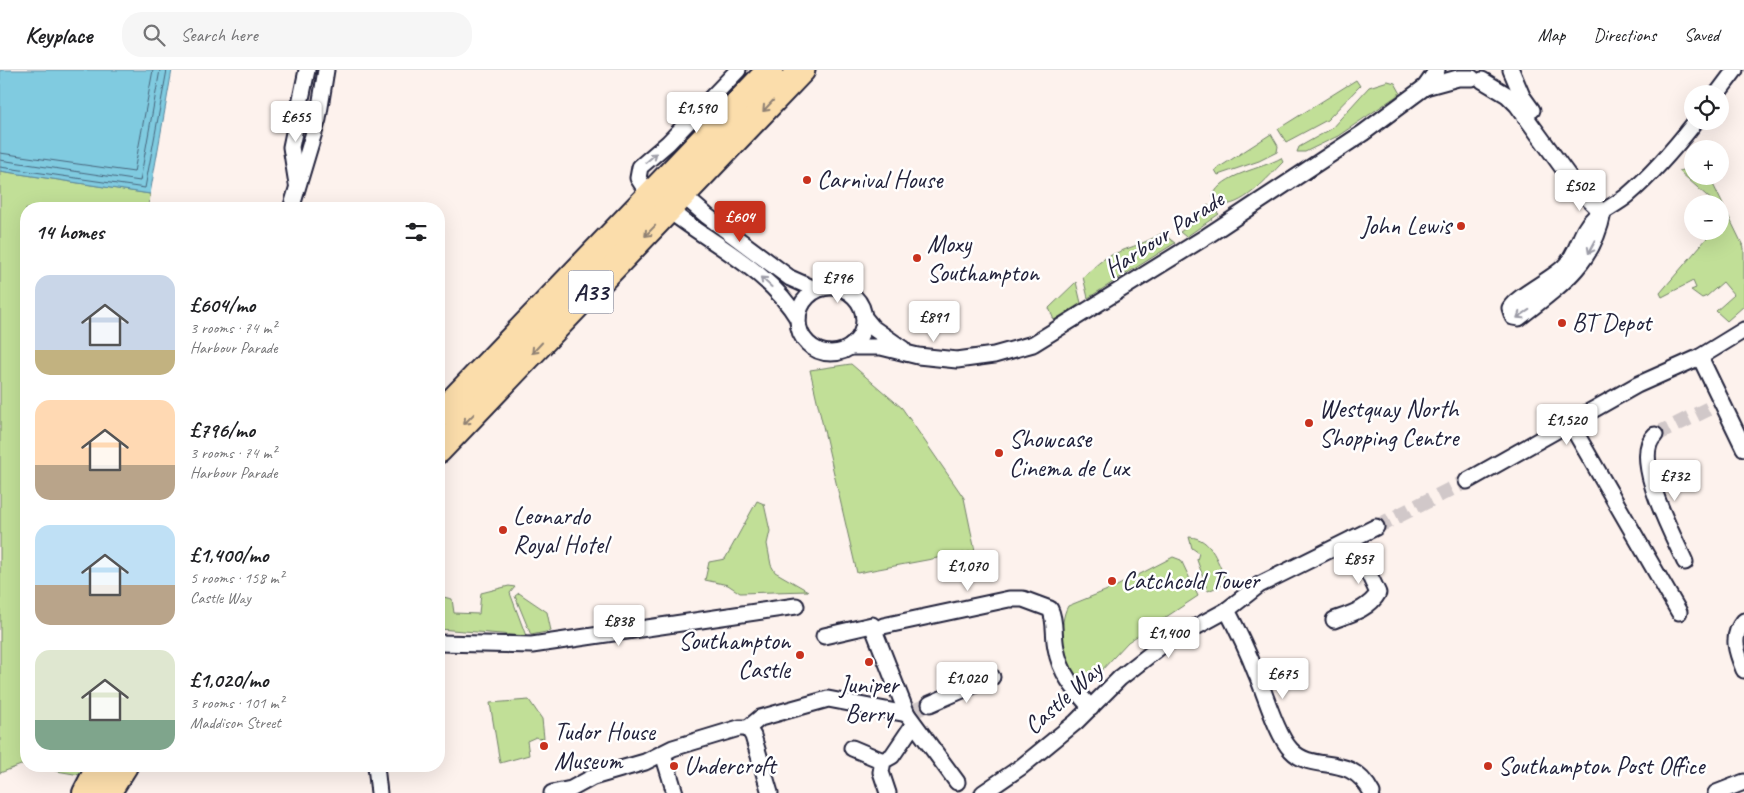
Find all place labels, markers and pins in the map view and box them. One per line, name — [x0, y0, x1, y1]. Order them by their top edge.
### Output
pin: £1,590 — [656, 92, 738, 134]
pin: £655 — [266, 100, 326, 143]
place label: Carnival House — [817, 164, 944, 196]
pin: £502 — [1550, 170, 1610, 212]
marker: Carnival House — [801, 174, 813, 186]
pin: £604 — [710, 200, 770, 243]
place label: John Lewis — [1360, 210, 1453, 242]
marker: John Lewis — [1455, 220, 1467, 232]
place label: Moxy Southampton — [927, 228, 1040, 289]
marker: Moxy Southampton — [911, 252, 923, 264]
pin: £796 — [808, 262, 868, 304]
pin: £891 — [904, 300, 964, 343]
place label: BT Depot — [1572, 307, 1654, 339]
marker: BT Depot — [1556, 317, 1568, 329]
place label: Westquay North Shopping Centre — [1319, 393, 1460, 454]
pin: £1,520 — [1526, 404, 1608, 446]
marker: Westquay North Shopping Centre — [1303, 417, 1315, 429]
place label: Showcase Cinema de Lux — [1009, 423, 1131, 484]
marker: Showcase Cinema de Lux — [993, 447, 1005, 459]
pin: £732 — [1645, 460, 1705, 502]
place label: Leonardo Royal Hotel — [513, 500, 612, 561]
marker: Leonardo Royal Hotel — [497, 524, 509, 536]
pin: £857 — [1329, 542, 1389, 585]
pin: £1,070 — [927, 550, 1009, 592]
place label: Catchcold Tower — [1122, 565, 1261, 597]
marker: Catchcold Tower — [1106, 575, 1118, 587]
pin: £838 — [589, 604, 649, 647]
pin: £1,400 — [1128, 616, 1210, 659]
place label: Southampton Castle — [678, 625, 792, 686]
marker: Southampton Castle — [794, 649, 806, 661]
marker: Juniper Berry — [863, 656, 875, 668]
pin: £675 — [1253, 658, 1313, 700]
pin: £1,020 — [926, 662, 1008, 704]
place label: Juniper Berry — [839, 669, 900, 730]
place label: Tudor House Museum — [554, 716, 657, 777]
marker: Tudor House Museum — [538, 740, 550, 752]
place label: Undercroft — [684, 750, 778, 782]
place label: Southampton Post Office — [1498, 750, 1706, 782]
marker: Undercroft — [668, 760, 680, 772]
marker: Southampton Post Office — [1482, 760, 1494, 772]

